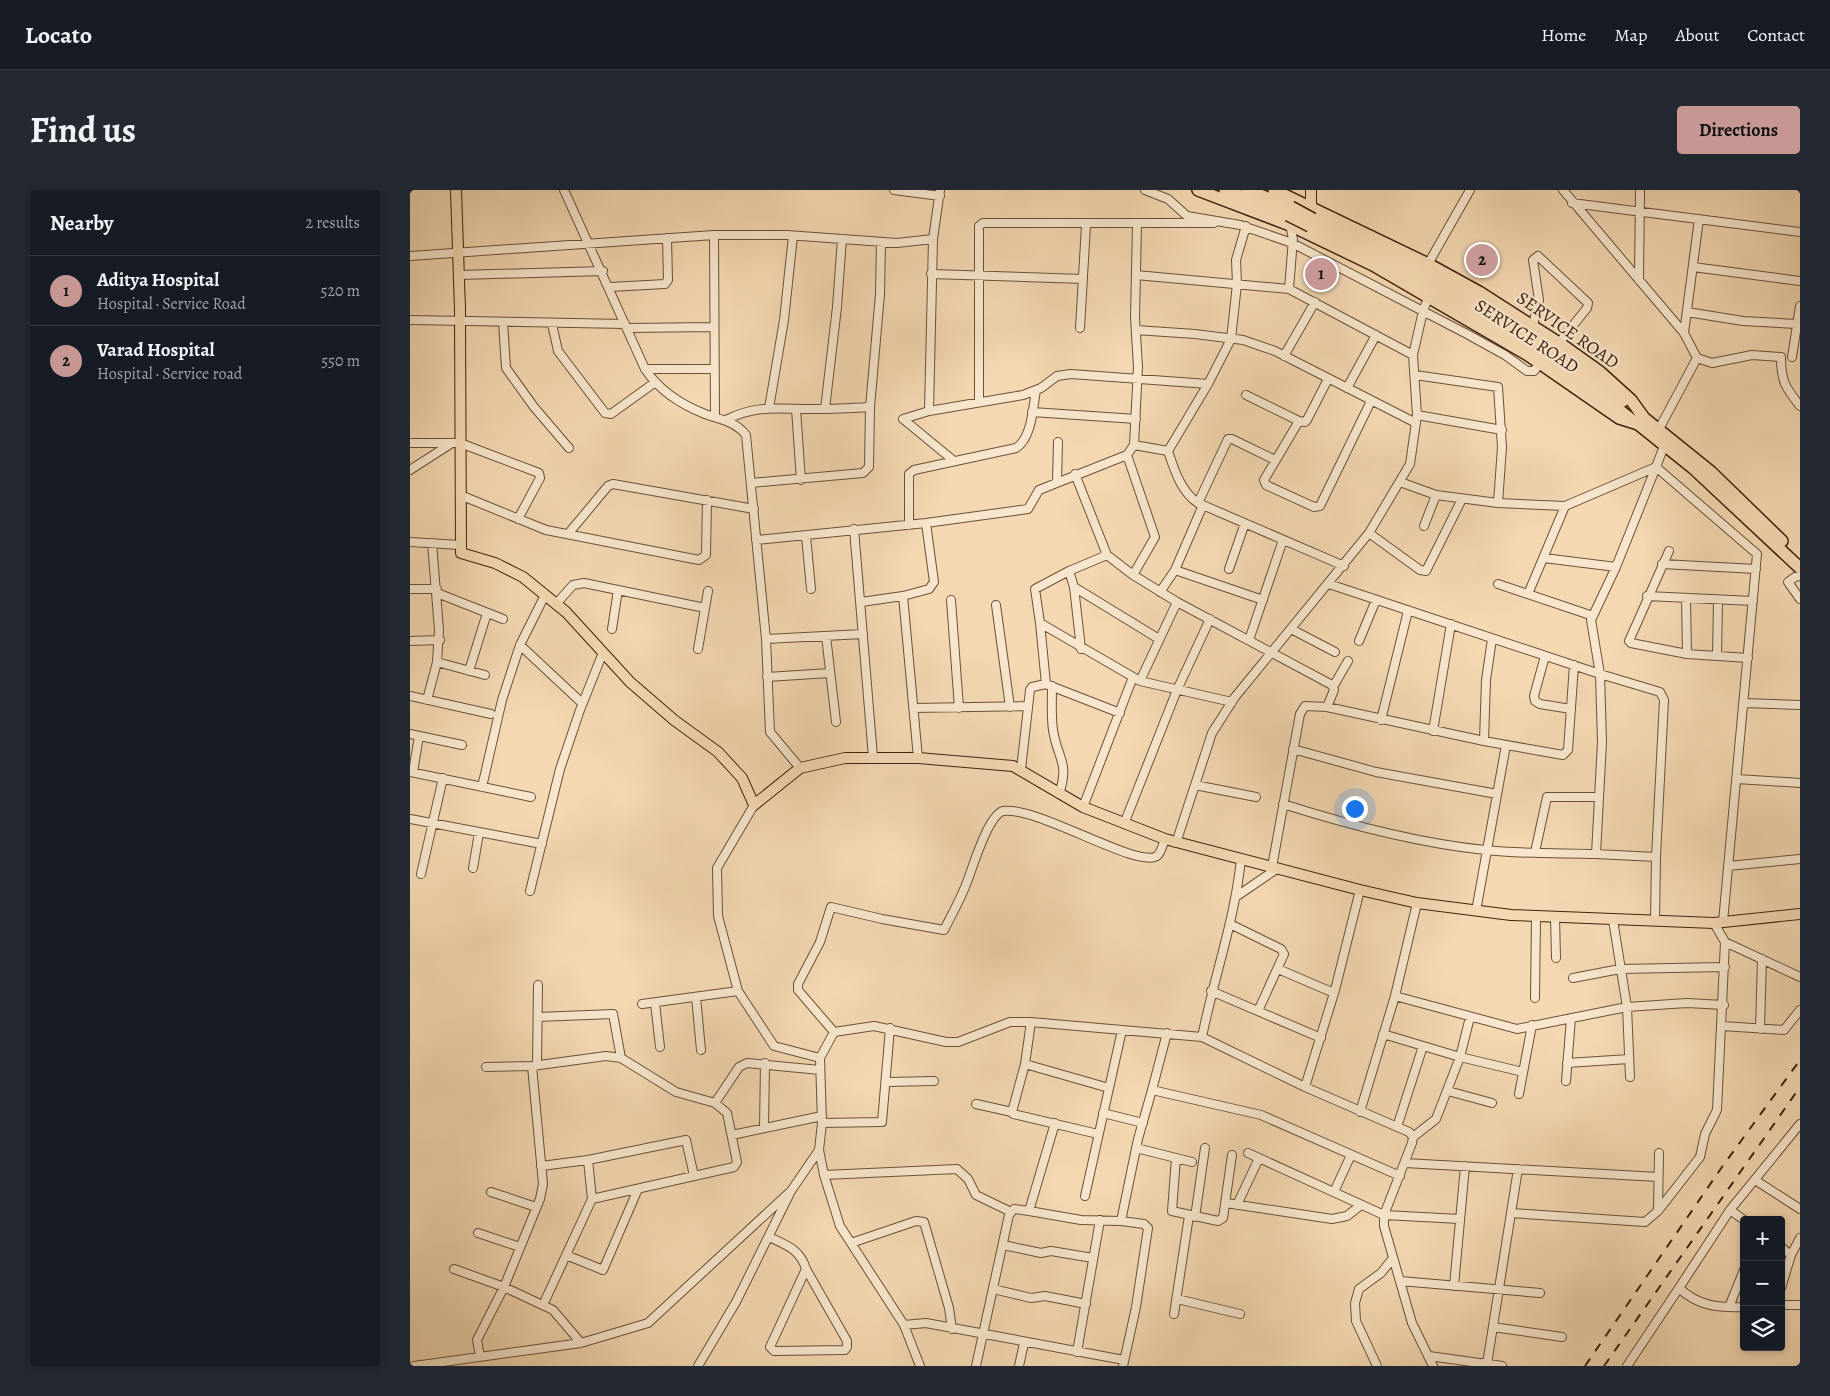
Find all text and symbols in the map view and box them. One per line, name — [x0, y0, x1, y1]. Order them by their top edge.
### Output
text: Locato — [25, 19, 92, 51]
text: Home — [1541, 23, 1586, 47]
text: Map — [1614, 23, 1647, 47]
text: About — [1675, 23, 1719, 47]
text: Contact — [1747, 23, 1805, 47]
text: Find us — [30, 106, 136, 154]
button: Directions — [1677, 106, 1800, 154]
text: Nearby — [50, 209, 113, 237]
text: 2 results — [305, 212, 360, 234]
pin: 2 — [1466, 241, 1498, 279]
pin: 1 — [1305, 255, 1337, 293]
text: Aditya Hospital — [97, 267, 219, 293]
text: 1 — [63, 280, 69, 302]
text: 520 m — [321, 280, 360, 302]
street label: SERVICE ROAD — [1513, 287, 1623, 373]
text: Hospital · Service Road — [97, 293, 246, 315]
street label: SERVICE ROAD — [1471, 294, 1583, 378]
text: Varad Hospital — [97, 337, 215, 363]
text: 2 — [62, 350, 70, 372]
text: 550 m — [321, 350, 360, 372]
text: Hospital · Service road — [97, 363, 242, 385]
your location — [1342, 796, 1368, 822]
map controls — [1740, 1216, 1785, 1351]
button: + — [1740, 1216, 1785, 1261]
button: − — [1740, 1261, 1785, 1306]
button: layers — [1740, 1306, 1785, 1351]

